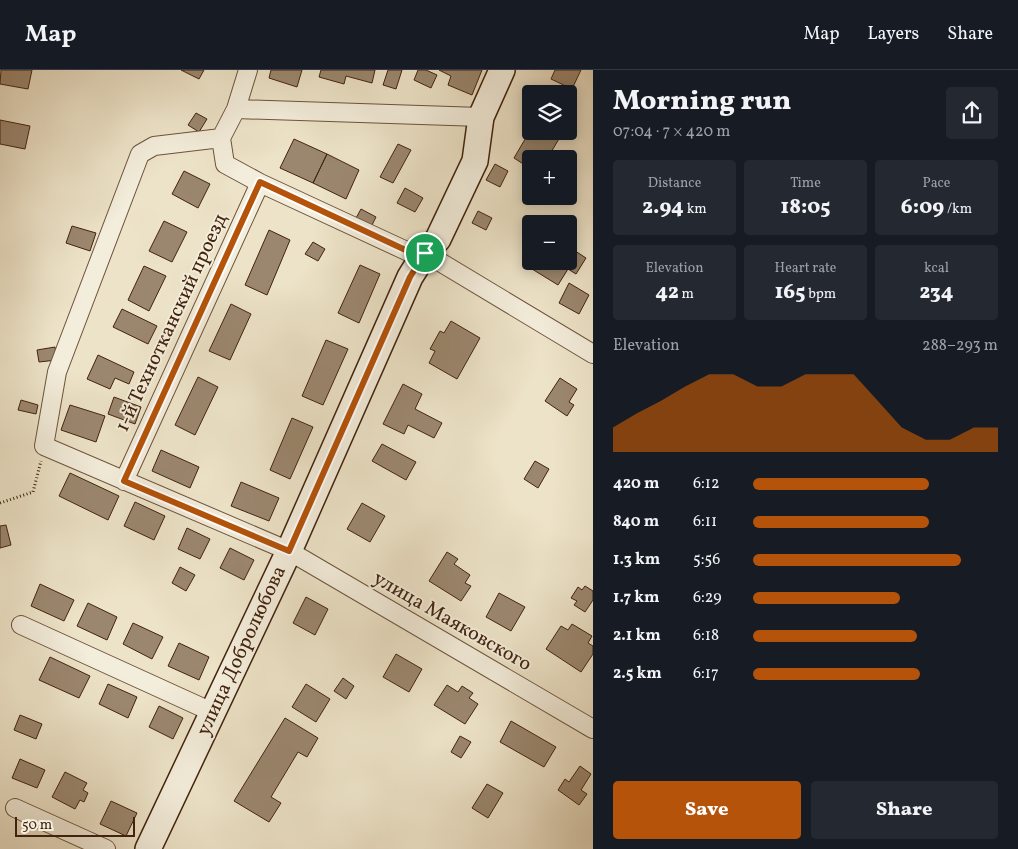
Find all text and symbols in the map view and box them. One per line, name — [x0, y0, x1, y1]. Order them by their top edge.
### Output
text: Map — [25, 18, 76, 52]
text: Map — [803, 22, 839, 47]
text: Layers — [867, 22, 919, 47]
text: Share — [947, 22, 993, 47]
text: Morning run — [613, 82, 791, 121]
map controls — [522, 85, 577, 270]
button: layers — [522, 85, 577, 140]
button: share — [946, 87, 998, 139]
text: 07:04 · 7 × 420 m — [613, 121, 730, 143]
button: + — [522, 150, 577, 205]
text: Distance — [648, 174, 701, 193]
text: Time — [790, 174, 821, 193]
text: Pace — [923, 174, 951, 193]
text: 2.94 — [642, 193, 684, 222]
text: 18:05 — [781, 193, 830, 222]
text: 6:09 — [901, 193, 944, 222]
text: km — [684, 200, 707, 219]
text: /km — [944, 200, 972, 219]
street label: 1-й Технотканский проезд — [109, 209, 235, 437]
button: − — [522, 215, 577, 270]
pin — [404, 232, 446, 274]
icon: arrive — [411, 239, 439, 267]
text: Elevation — [645, 259, 704, 278]
text: Heart rate — [775, 259, 836, 278]
text: kcal — [924, 259, 949, 278]
text: 42 — [655, 278, 679, 307]
text: 165 — [775, 278, 805, 307]
text: 234 — [919, 278, 954, 307]
text: m — [679, 285, 694, 304]
text: bpm — [805, 285, 836, 304]
text: Elevation — [613, 335, 680, 357]
text: 288–293 m — [922, 335, 998, 357]
text: 420 m — [613, 473, 659, 495]
text: 6:12 — [693, 473, 720, 495]
text: 840 m — [613, 511, 659, 533]
text: 6:11 — [693, 511, 717, 533]
text: 1.3 km — [613, 549, 660, 571]
text: 5:56 — [693, 549, 720, 571]
street label: улица Добролюбова — [190, 561, 294, 741]
street label: улица Маяковского — [368, 565, 536, 679]
text: 1.7 km — [613, 587, 660, 609]
text: 6:29 — [693, 587, 722, 609]
text: 2.1 km — [613, 625, 661, 647]
text: 6:18 — [693, 625, 719, 647]
text: 2.5 km — [613, 663, 662, 685]
text: 6:17 — [693, 663, 719, 685]
button: Save — [613, 781, 801, 839]
button: Share — [811, 781, 998, 839]
scale bar — [15, 814, 135, 837]
text: 50 m — [22, 816, 52, 835]

